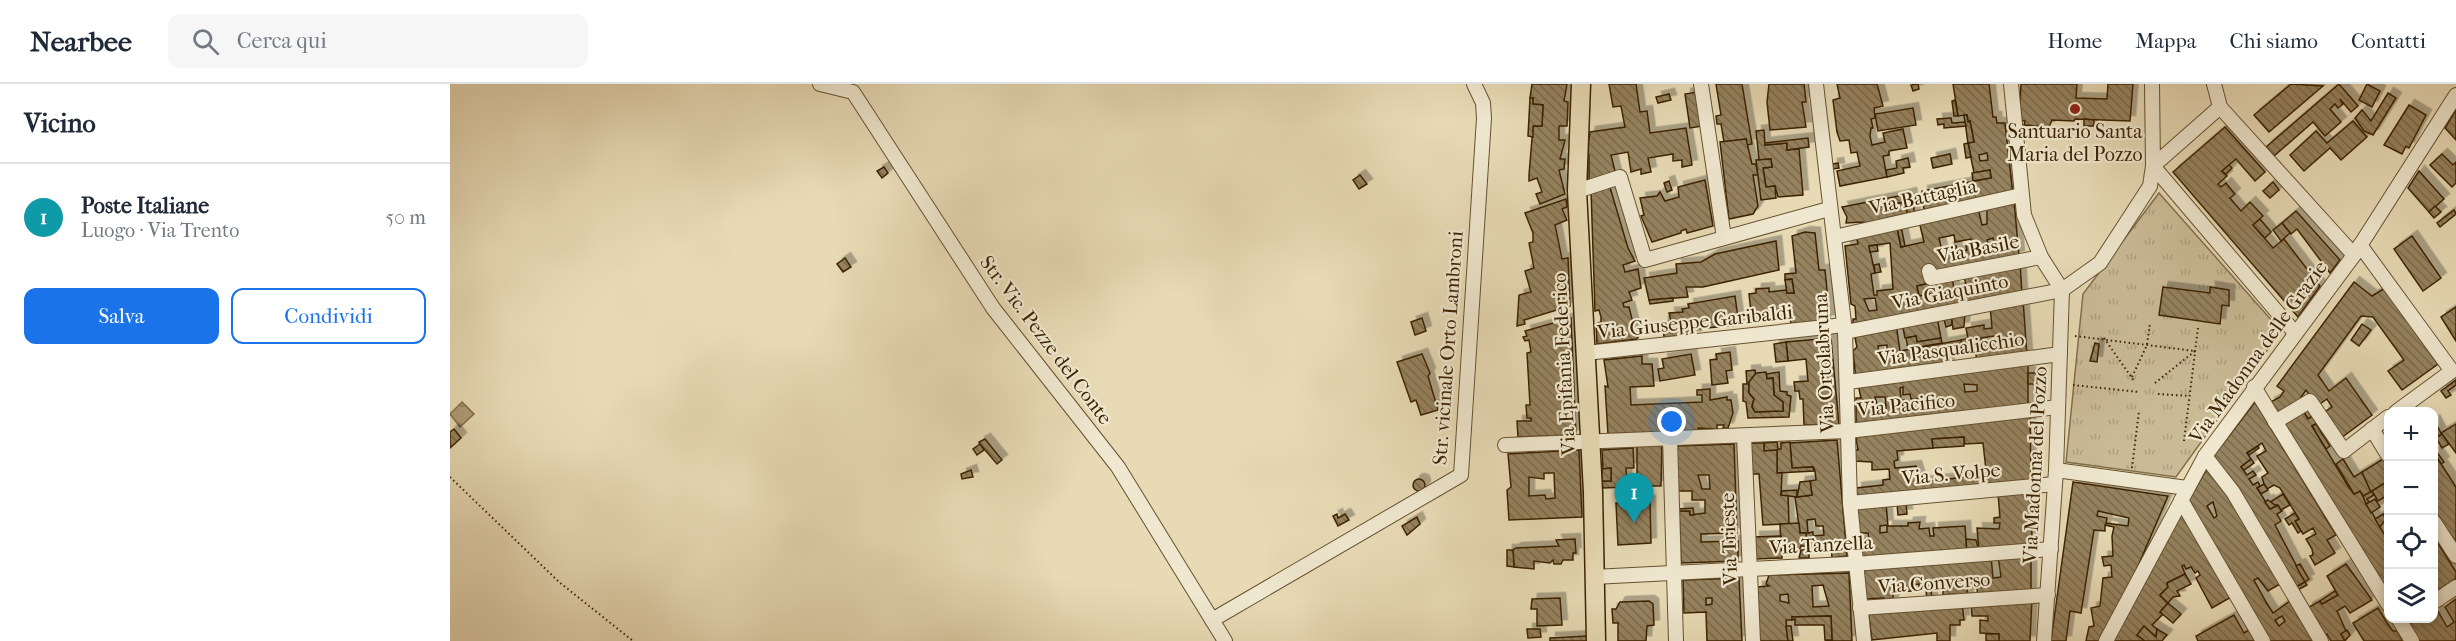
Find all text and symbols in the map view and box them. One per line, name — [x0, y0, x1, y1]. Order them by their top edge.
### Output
search box — [168, 14, 588, 68]
text: Nearbee — [30, 25, 132, 58]
icon: search — [189, 25, 222, 58]
text: Cerca qui — [237, 28, 327, 54]
text: Home — [2048, 29, 2102, 53]
text: Mappa — [2135, 29, 2197, 53]
text: Chi siamo — [2230, 29, 2318, 53]
text: Contatti — [2351, 29, 2426, 53]
marker: Santuario Santa Maria del Pozzo — [2068, 102, 2082, 116]
text: Vicino — [24, 108, 96, 139]
place label: Santuario Santa Maria del Pozzo — [2007, 120, 2143, 166]
street label: Via Battaglia — [1866, 174, 1980, 220]
text: Poste Italiane — [81, 193, 209, 219]
text: 1 — [40, 206, 47, 229]
text: 50 m — [385, 206, 426, 229]
text: Luogo · Via Trento — [81, 219, 239, 242]
street label: Str. vicinale Orto Lambroni — [1428, 230, 1468, 466]
street label: Via Basile — [1934, 230, 2021, 268]
street label: Str. Vic. Pezze del Conte — [975, 251, 1117, 429]
street label: Via Madonna delle Grazie — [2184, 256, 2332, 448]
street label: Via Giaquinto — [1889, 269, 2010, 315]
street label: Via Epifania Federico — [1548, 272, 1580, 457]
button: Salva — [24, 288, 219, 344]
button: Condividi — [231, 288, 426, 344]
street label: Via Ortolabruna — [1809, 292, 1839, 434]
street label: Via Giuseppe Garibaldi — [1595, 300, 1794, 344]
street label: Via Pasqualicchio — [1875, 327, 2026, 371]
street label: Via Madonna del Pozzo — [2018, 366, 2052, 565]
street label: Via Pacifico — [1855, 388, 1956, 422]
your location — [1657, 407, 1686, 436]
map controls — [2384, 407, 2438, 623]
button: + — [2384, 407, 2438, 461]
street label: Via S. Volpe — [1900, 458, 2001, 490]
button: − — [2384, 461, 2438, 515]
pin: 1 — [1614, 474, 1654, 523]
street label: Via Trieste — [1716, 492, 1742, 587]
button: locate — [2384, 515, 2438, 569]
street label: Via Tanzella — [1767, 531, 1874, 559]
street label: Via Converso — [1876, 568, 1991, 598]
button: layers — [2384, 569, 2438, 623]

